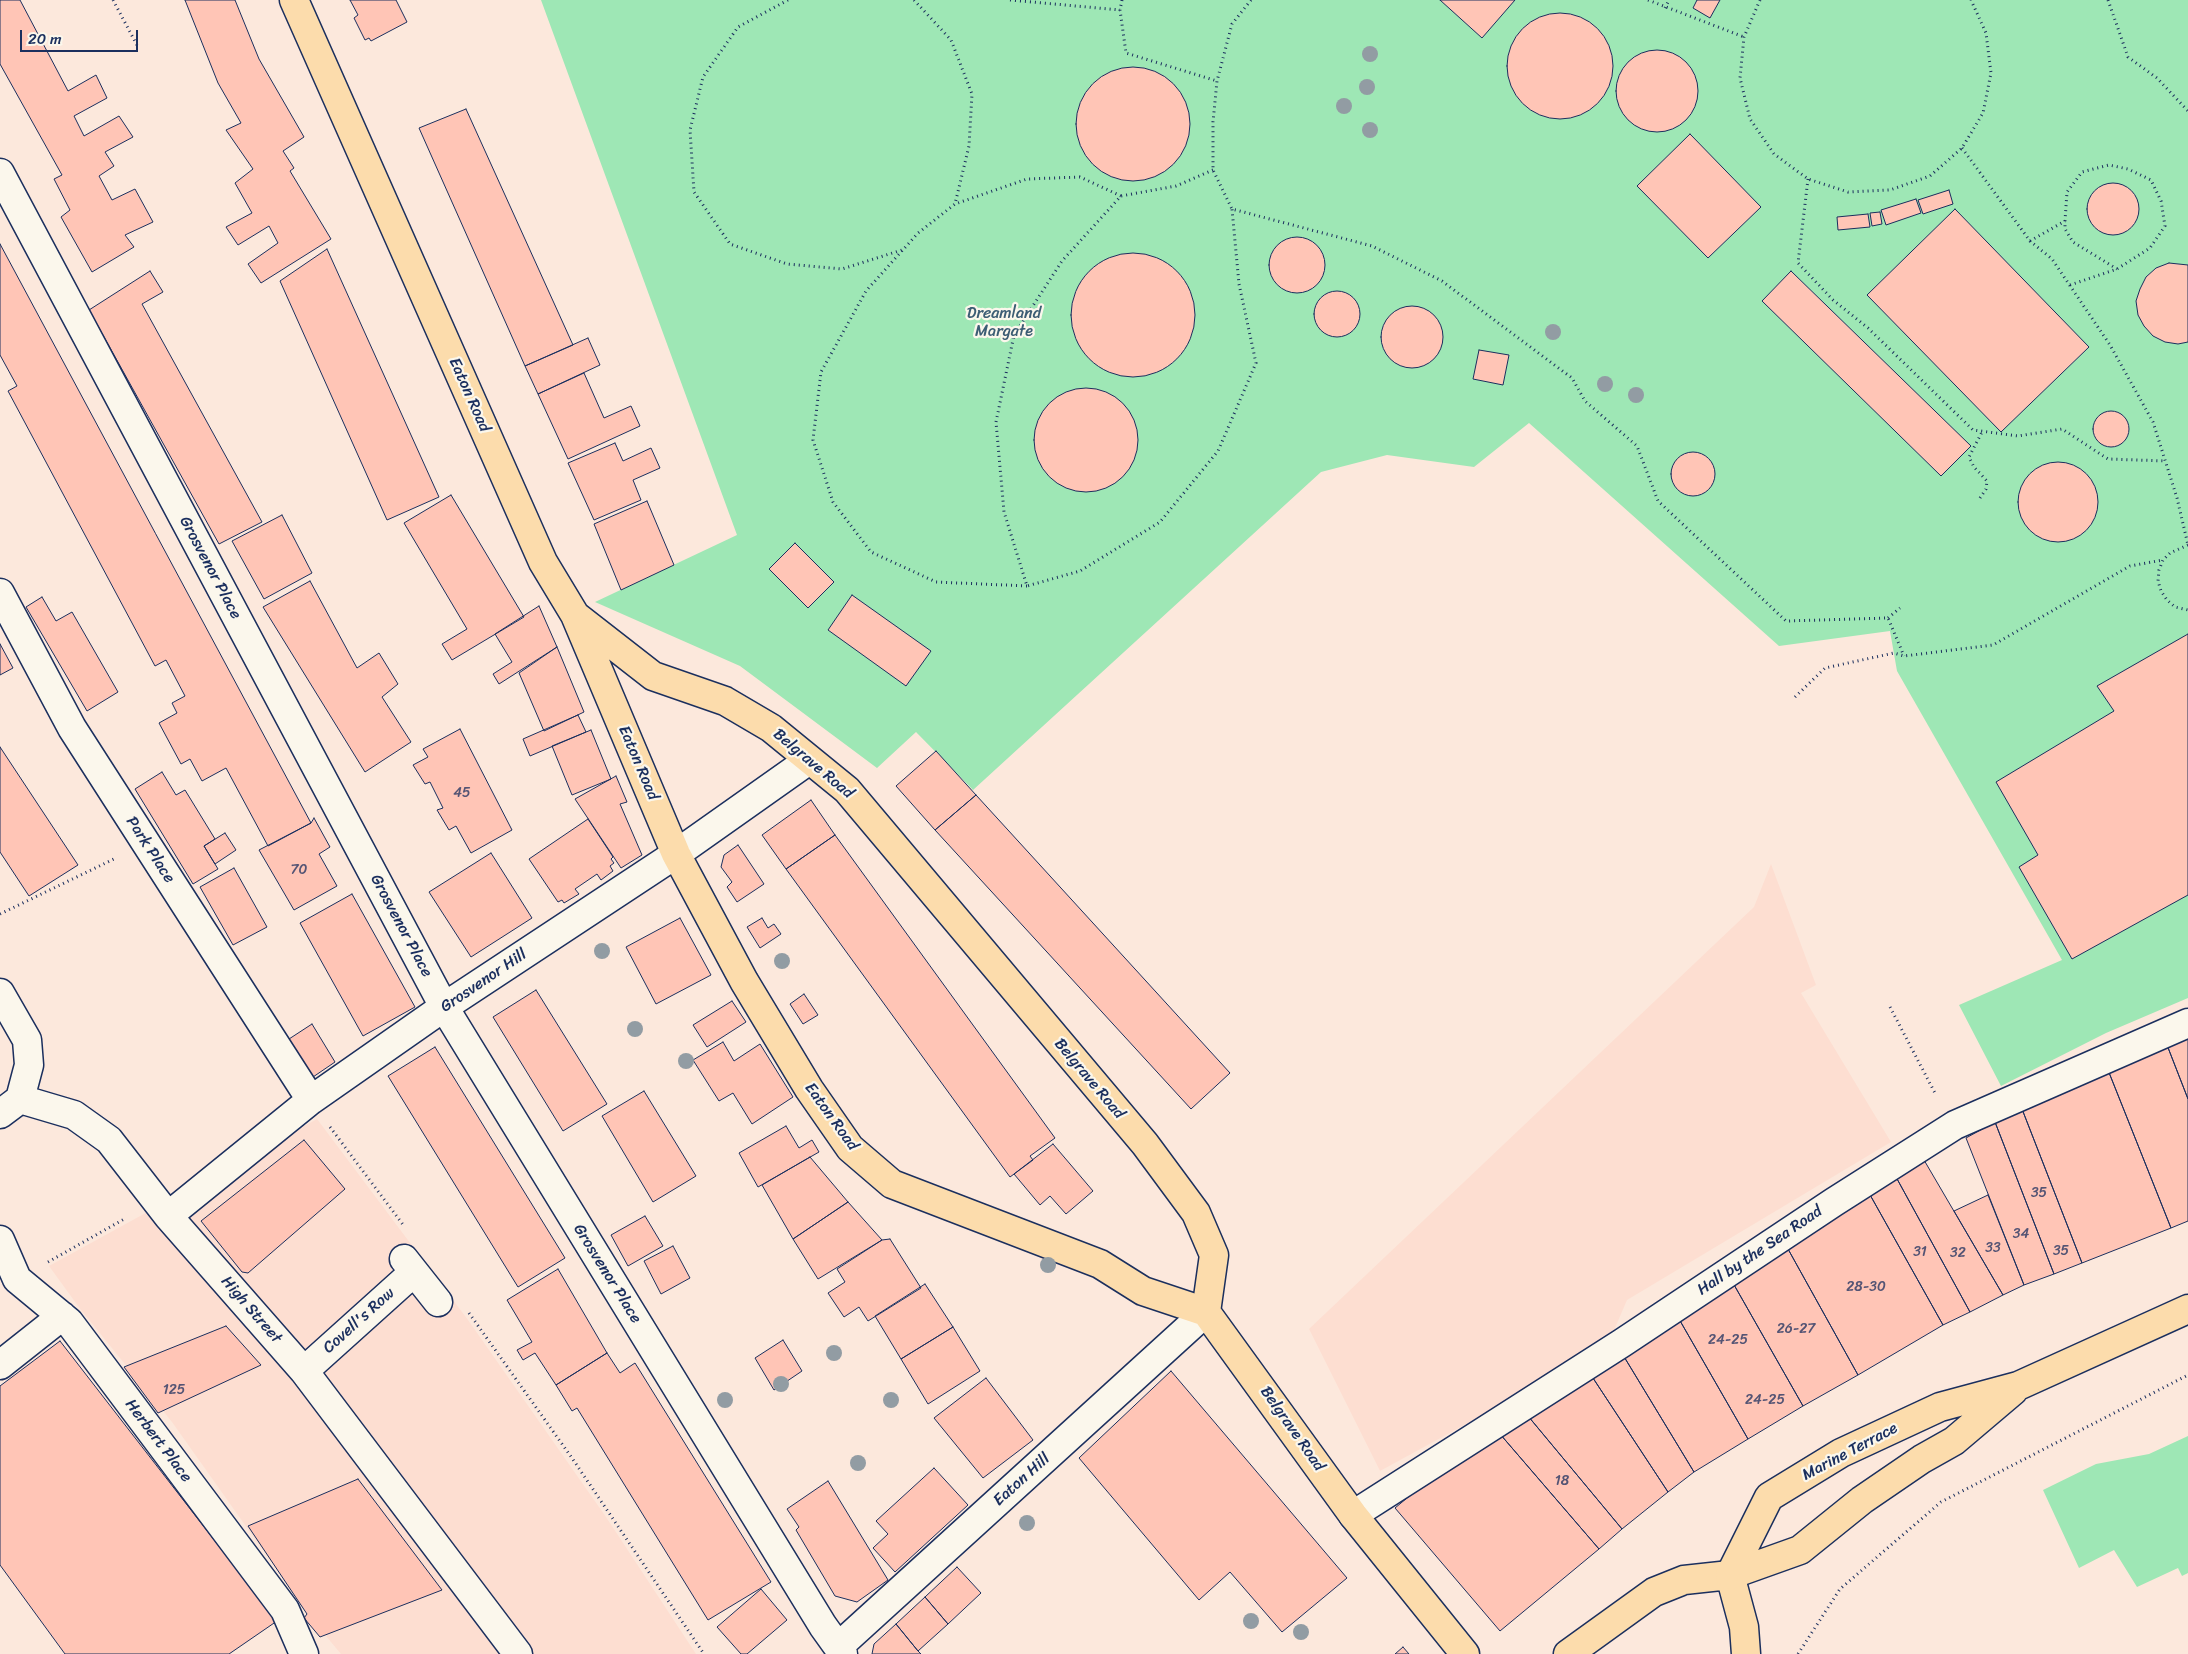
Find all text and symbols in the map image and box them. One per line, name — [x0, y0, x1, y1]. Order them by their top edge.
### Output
scale bar — [22, 20, 140, 52]
text: 20 m — [28, 26, 62, 52]
park label: Dreamland Margate — [967, 304, 1041, 342]
street label: Eaton Road — [444, 355, 494, 435]
street label: Grosvenor Place — [175, 513, 245, 623]
street label: Eaton Road — [614, 723, 662, 803]
street label: Belgrave Road — [769, 725, 857, 803]
house number: 45 — [453, 785, 471, 801]
street label: Park Place — [121, 813, 179, 887]
house number: 70 — [291, 862, 307, 878]
street label: Grosvenor Place — [366, 871, 436, 981]
street label: Grosvenor Hill — [437, 945, 531, 1017]
street label: Belgrave Road — [1050, 1035, 1128, 1123]
street label: Eaton Road — [800, 1079, 862, 1155]
house number: 35 — [2031, 1185, 2047, 1201]
street label: Hall by the Sea Road — [1694, 1202, 1826, 1300]
street label: Grosvenor Place — [569, 1221, 645, 1327]
house number: 34 — [2013, 1226, 2029, 1242]
house number: 33 — [1985, 1240, 2001, 1256]
house number: 35 — [2053, 1243, 2069, 1259]
house number: 31 — [1913, 1244, 1927, 1260]
house number: 32 — [1950, 1245, 1966, 1261]
street label: High Street — [217, 1272, 285, 1348]
house number: 28-30 — [1846, 1279, 1886, 1295]
street label: Covell's Row — [319, 1284, 399, 1358]
house number: 26-27 — [1777, 1321, 1815, 1337]
house number: 24-25 — [1708, 1332, 1748, 1348]
house number: 125 — [163, 1382, 185, 1398]
street label: Belgrave Road — [1256, 1383, 1328, 1475]
house number: 24-25 — [1745, 1392, 1785, 1408]
street label: Herbert Place — [121, 1396, 195, 1486]
street label: Marine Terrace — [1799, 1419, 1901, 1485]
street label: Eaton Hill — [990, 1450, 1054, 1510]
house number: 18 — [1555, 1473, 1569, 1489]

